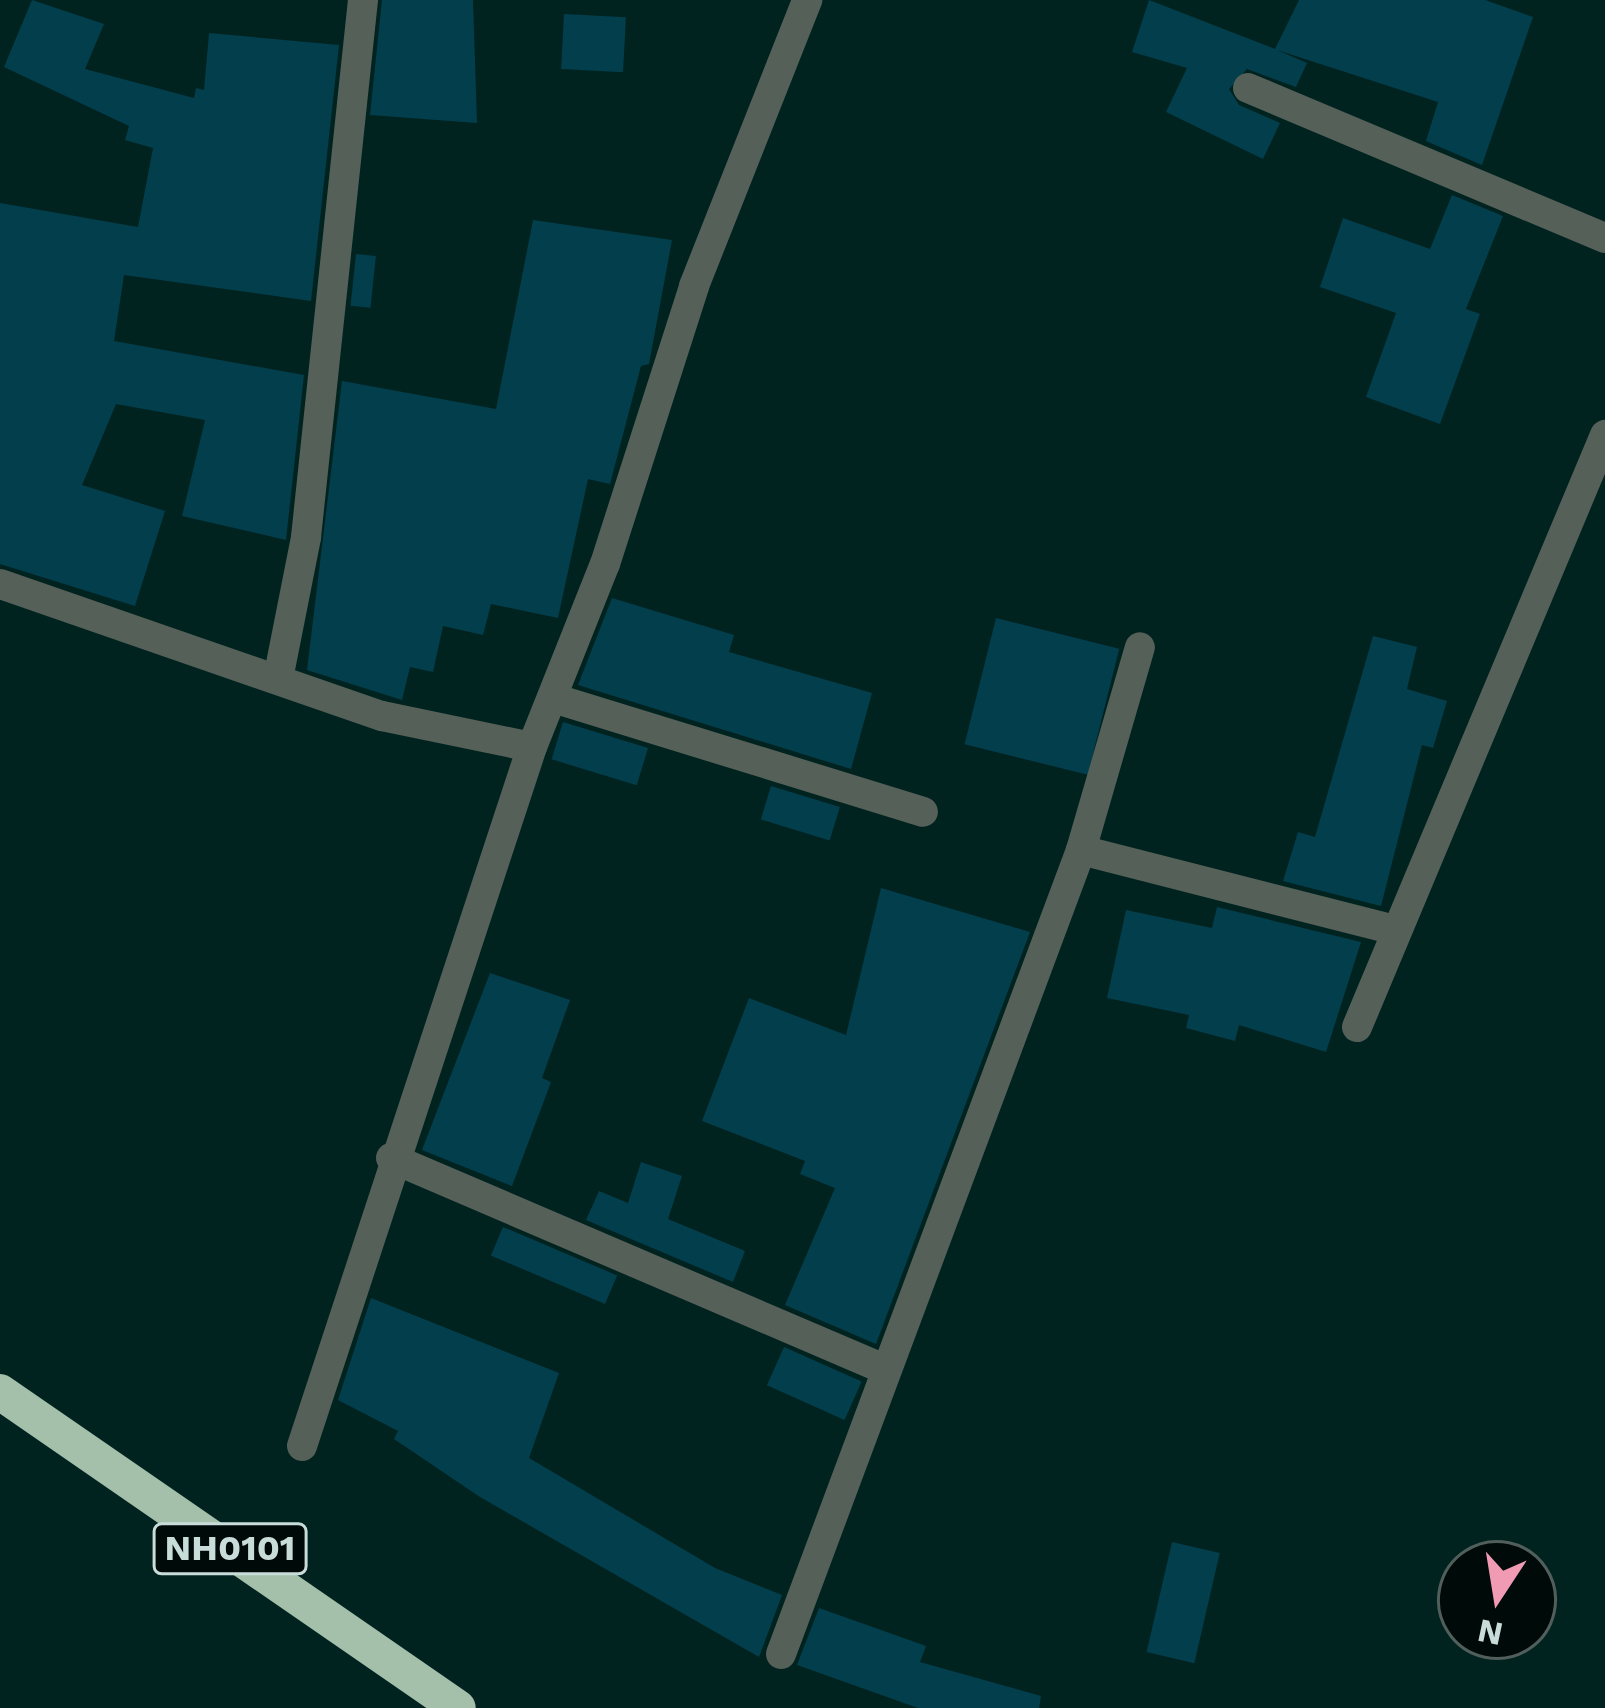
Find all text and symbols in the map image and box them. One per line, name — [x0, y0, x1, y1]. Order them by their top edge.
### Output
road number: NH0101 — [152, 1519, 308, 1579]
north arrow — [1437, 1540, 1557, 1660]
text: N — [1474, 1611, 1506, 1654]

